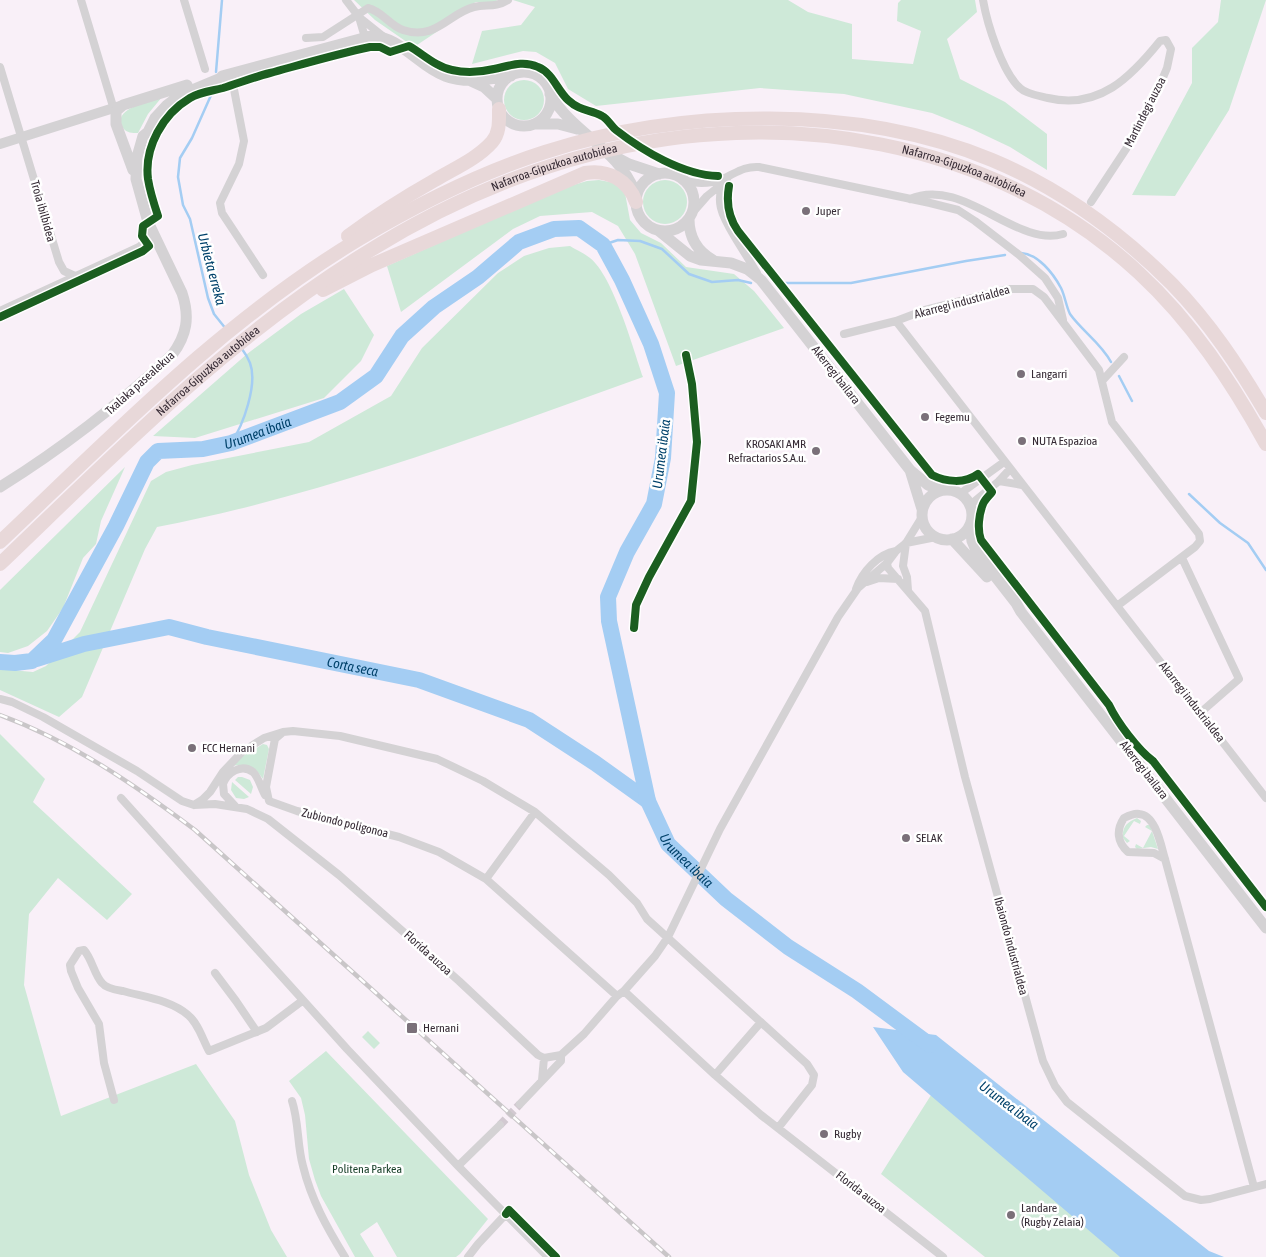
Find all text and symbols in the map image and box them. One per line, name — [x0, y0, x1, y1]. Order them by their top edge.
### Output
street label: Martindegi auzoa — [1121, 75, 1169, 149]
street label: Nafarroa-Gipuzkoa autobidea — [489, 141, 619, 194]
street label: Nafarroa-Gipuzkoa autobidea — [901, 142, 1029, 200]
street label: Troia ibilbidea — [28, 179, 58, 243]
place label: Juper — [816, 204, 841, 218]
marker: Juper — [800, 205, 812, 217]
water label: Urbieta erreka — [195, 231, 229, 307]
street label: Akarregi industrialdea — [913, 283, 1011, 321]
street label: Nafarroa-Gipuzkoa autobidea — [153, 323, 263, 419]
street label: Akerregi bailara — [809, 343, 863, 407]
street label: Txalaka pasealekua — [103, 348, 177, 418]
place label: Langarri — [1031, 367, 1067, 381]
marker: Langarri — [1015, 368, 1027, 380]
place label: Fegemu — [935, 410, 970, 424]
marker: Fegemu — [919, 411, 931, 423]
water label: Urumea ibaia — [223, 413, 293, 452]
water label: Urumea ibaia — [649, 418, 673, 490]
place label: NUTA Espazioa — [1032, 434, 1097, 448]
marker: NUTA Espazioa — [1016, 435, 1028, 447]
place label: KROSAKI AMR Refractarios S.A.u. — [728, 437, 806, 465]
marker: KROSAKI AMR Refractarios S.A.u. — [810, 445, 822, 457]
water label: Corta seca — [326, 654, 380, 680]
street label: Akarregi industrialdea — [1156, 659, 1228, 745]
street label: Akerregi bailara — [1117, 738, 1171, 802]
place label: FCC Hernani — [202, 741, 255, 755]
marker: FCC Hernani — [186, 742, 198, 754]
street label: Zubiondo poligonoa — [300, 805, 390, 841]
water label: Urumea ibaia — [656, 831, 717, 891]
place label: SELAK — [916, 831, 943, 845]
marker: SELAK — [900, 832, 912, 844]
street label: Ibaiondo industrialdea — [991, 895, 1031, 997]
street label: Florida auzoa — [401, 928, 455, 978]
marker: Hernani — [405, 1021, 419, 1035]
place label: Hernani — [423, 1021, 459, 1035]
water label: Urumea ibaia — [976, 1078, 1042, 1133]
place label: Rugby — [834, 1127, 862, 1141]
marker: Rugby — [818, 1128, 830, 1140]
park label: Politena Parkea — [332, 1162, 402, 1176]
street label: Florida auzoa — [833, 1168, 889, 1216]
place label: Landare (Rugby Zelaia) — [1021, 1201, 1084, 1229]
marker: Landare (Rugby Zelaia) — [1005, 1209, 1017, 1221]

